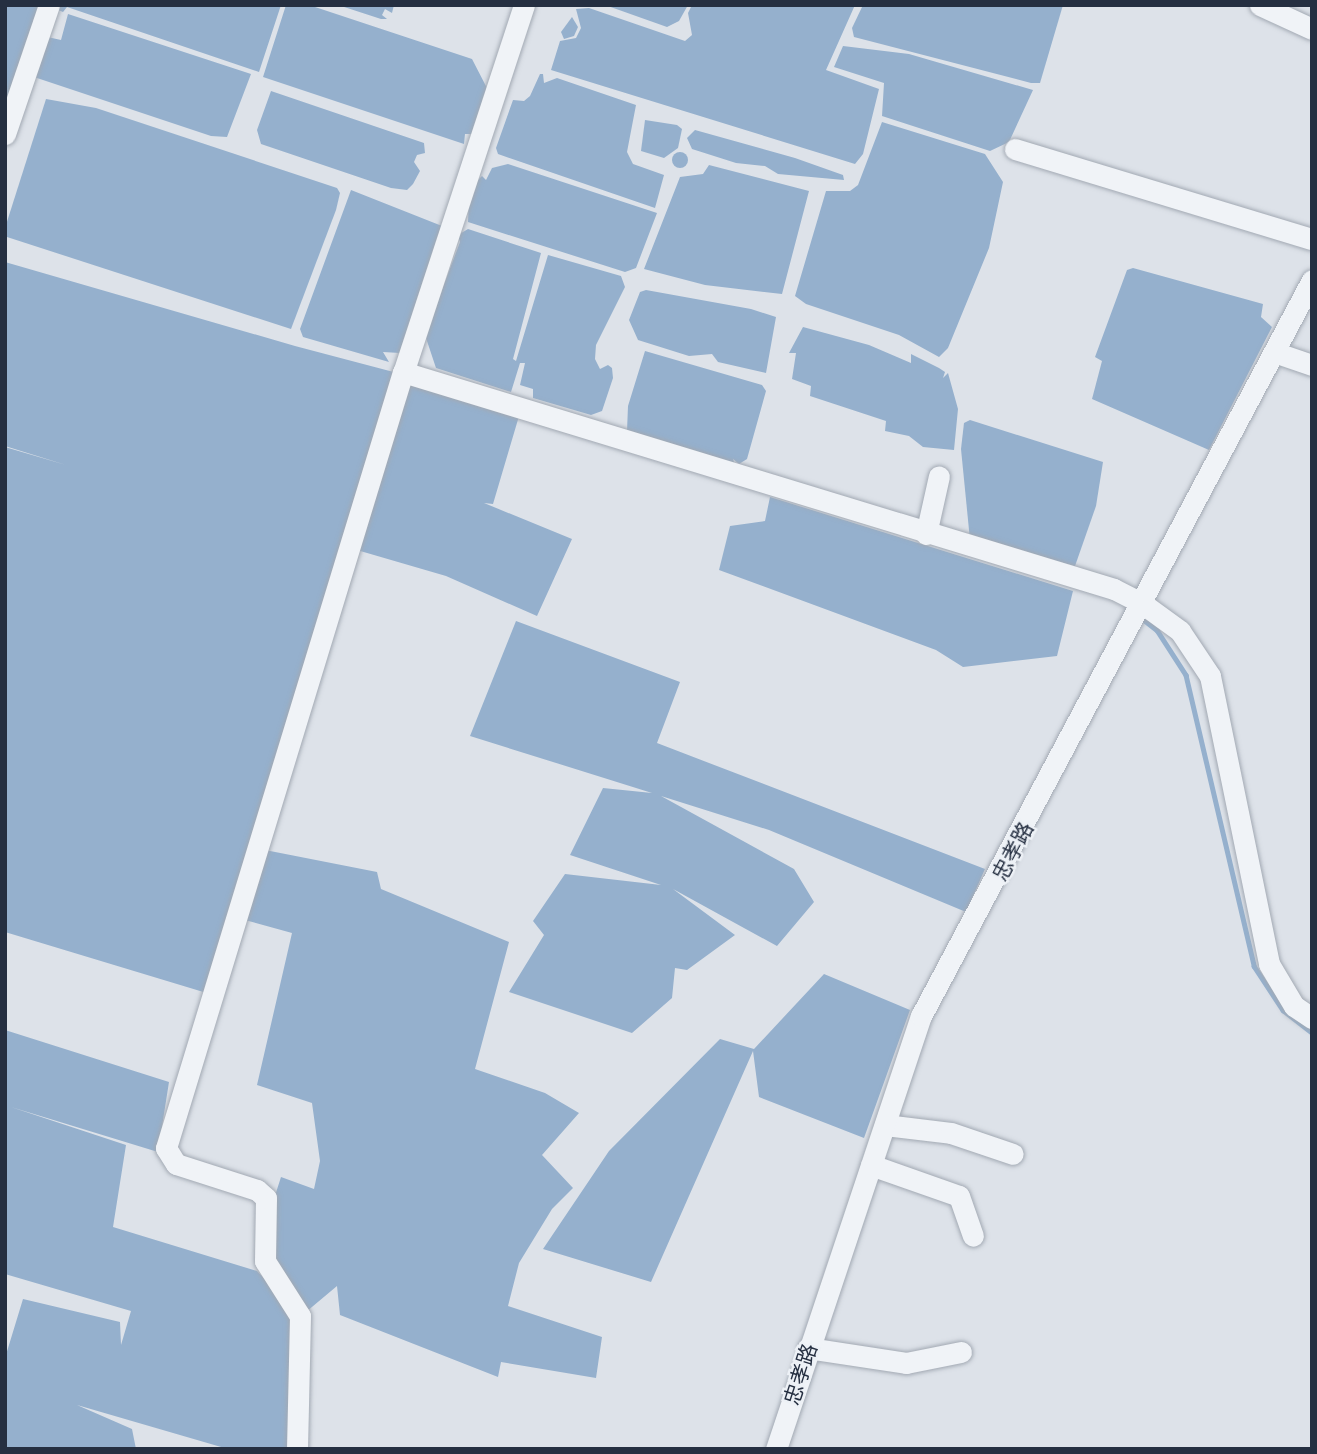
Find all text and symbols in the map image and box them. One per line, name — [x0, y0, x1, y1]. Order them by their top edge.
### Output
street label: 忠孝路 — [986, 817, 1038, 885]
street label: 忠孝路 — [778, 1340, 822, 1408]

